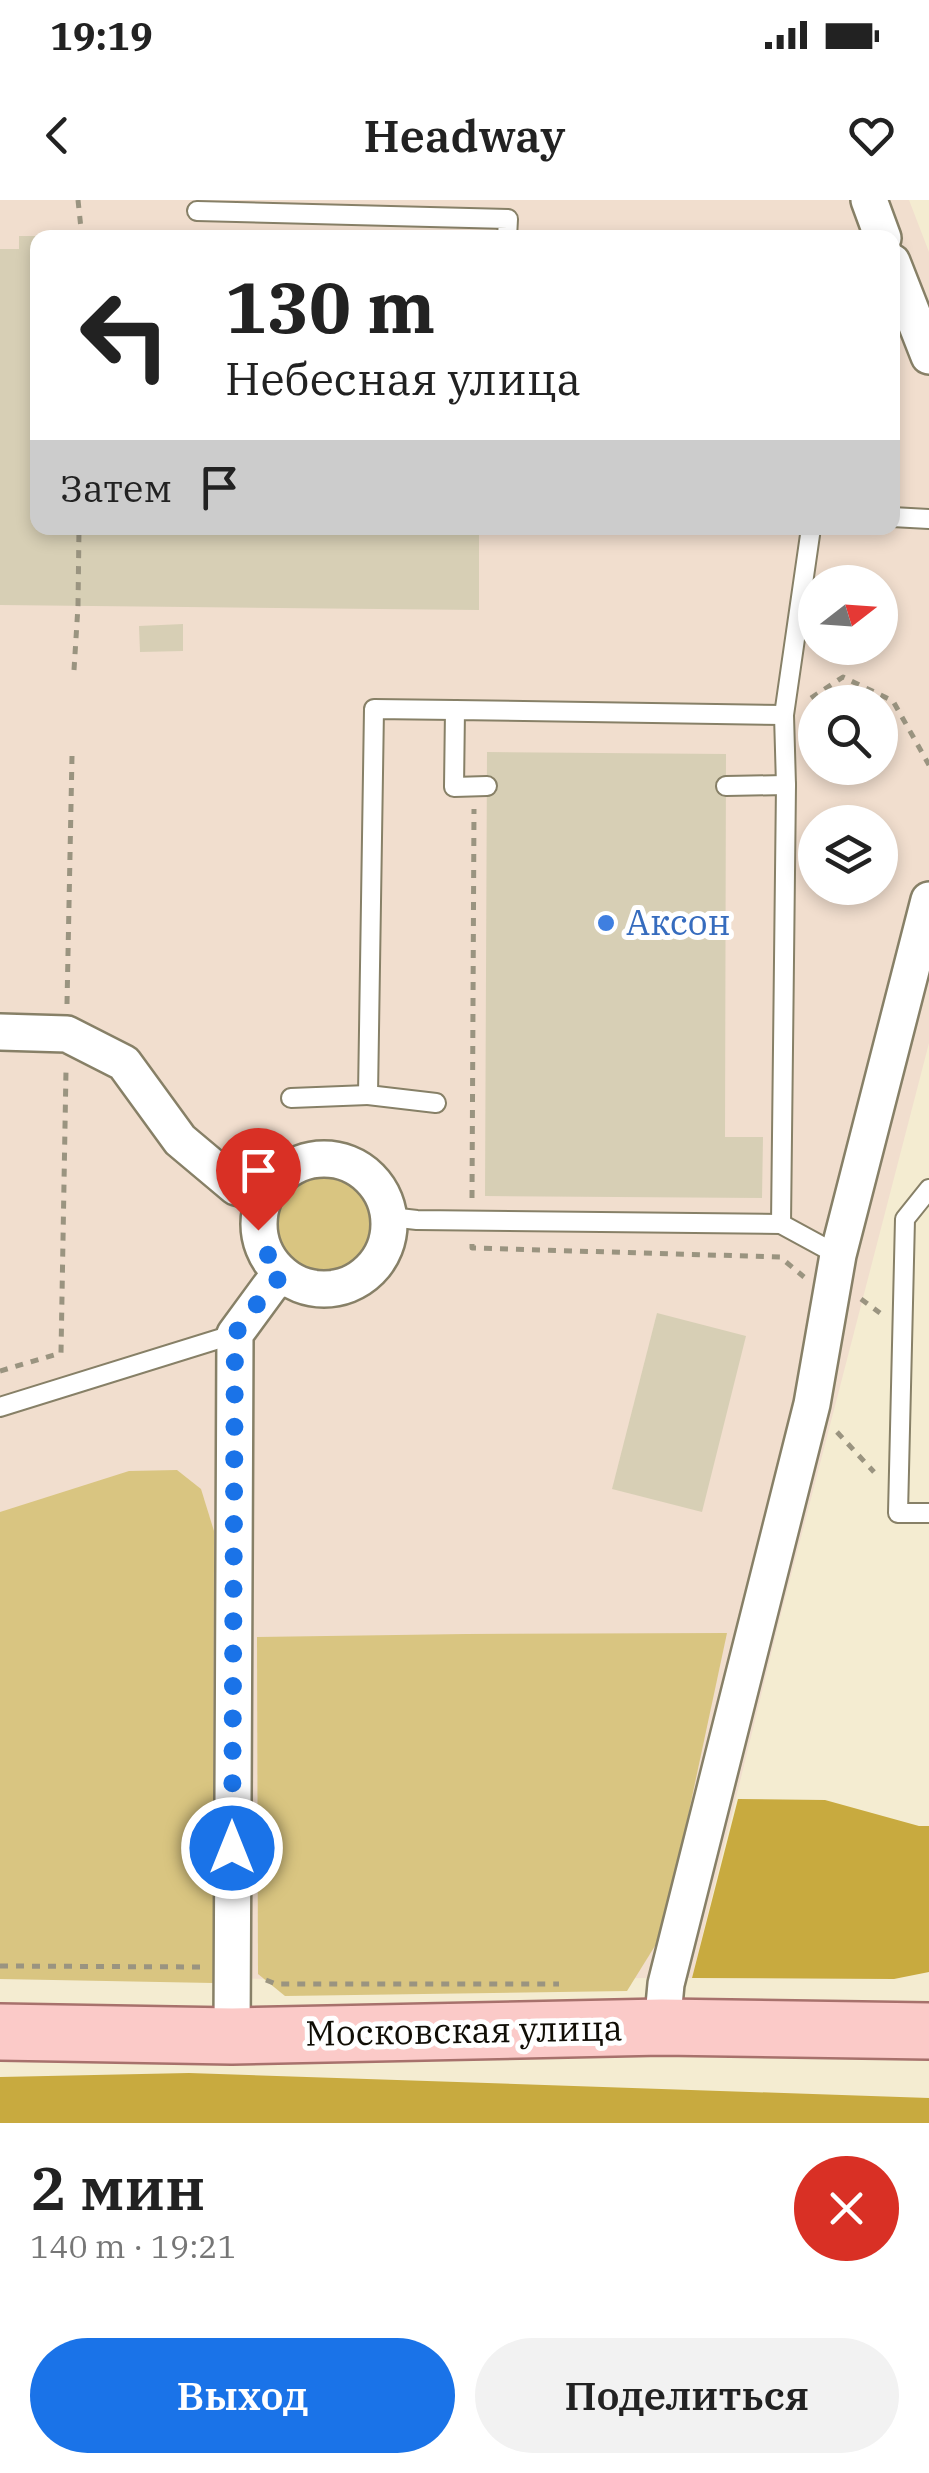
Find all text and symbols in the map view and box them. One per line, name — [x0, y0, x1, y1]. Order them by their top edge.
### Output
text: 19:19 — [50, 11, 153, 60]
text: Headway — [364, 106, 565, 164]
icon: back — [30, 108, 85, 163]
icon: heart — [844, 108, 899, 163]
text: 130 m — [225, 261, 435, 352]
icon: left — [60, 270, 190, 400]
text: Небесная улица — [225, 349, 581, 407]
icon: arrive — [192, 460, 247, 515]
text: Затем — [60, 463, 172, 512]
north arrow — [798, 565, 898, 665]
map controls — [798, 565, 898, 905]
button: search — [798, 685, 898, 785]
button: layers — [798, 805, 898, 905]
place label: Аксон — [626, 899, 731, 945]
marker: Аксон — [595, 912, 617, 934]
pin — [216, 1128, 301, 1231]
icon: arrive — [231, 1143, 286, 1198]
position arrow — [180, 1796, 284, 1900]
street label: Московская улица — [305, 2004, 623, 2056]
text: 2 мин — [30, 2148, 206, 2227]
button: close — [794, 2156, 899, 2261]
text: 140 m · 19:21 — [30, 2225, 237, 2267]
button: Выход — [30, 2338, 455, 2453]
button: Поделиться — [475, 2338, 899, 2453]

